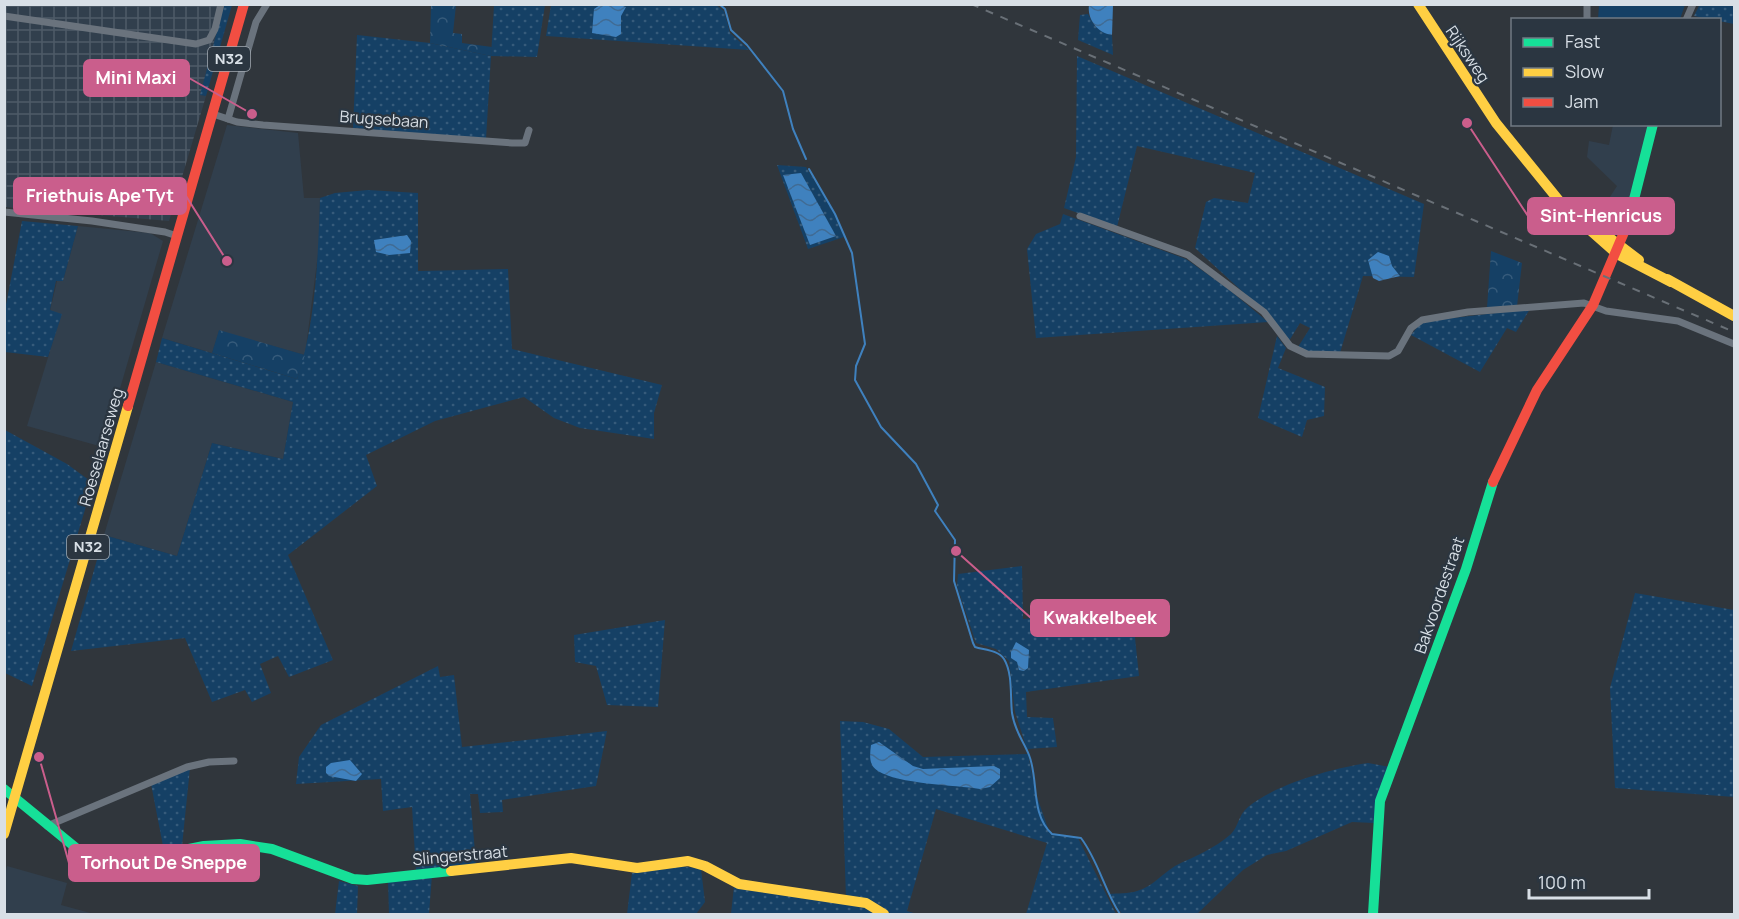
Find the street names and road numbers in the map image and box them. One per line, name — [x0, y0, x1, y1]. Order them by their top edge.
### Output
street label: Rijksweg — [1441, 21, 1495, 87]
road number: N32 — [208, 47, 250, 71]
street label: Brugsebaan — [339, 105, 429, 133]
street label: Roeselaarseweg — [74, 385, 128, 509]
street label: Bakvoordestraat — [1409, 534, 1469, 656]
road number: N32 — [67, 535, 109, 559]
street label: Slingerstraat — [411, 840, 509, 870]

